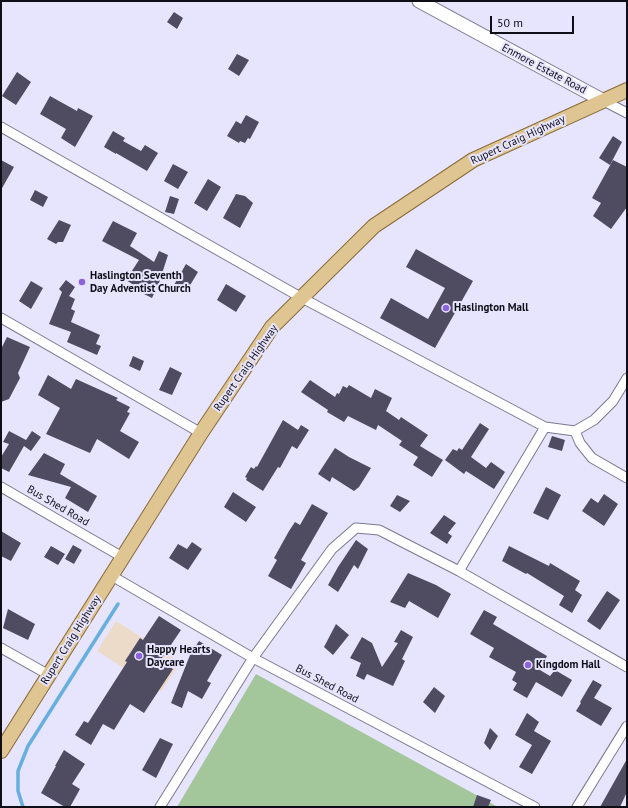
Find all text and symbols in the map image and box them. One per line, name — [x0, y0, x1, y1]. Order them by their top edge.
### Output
scale bar — [492, 8, 576, 34]
text: 50 m — [497, 15, 523, 30]
street label: Enmore Estate Road — [499, 41, 589, 97]
street label: Rupert Craig Highway — [469, 112, 567, 168]
place label: Haslington Seventh Day Adventist Church — [90, 269, 191, 295]
marker: Haslington Seventh Day Adventist Church — [77, 277, 87, 287]
place label: Haslington Mall — [454, 301, 529, 315]
marker: Haslington Mall — [441, 303, 451, 313]
street label: Rupert Craig Highway — [211, 322, 281, 414]
street label: Bus Shed Road — [25, 483, 91, 529]
street label: Rupert Craig Highway — [38, 593, 104, 687]
place label: Happy Hearts Daycare — [147, 643, 210, 669]
marker: Happy Hearts Daycare — [134, 651, 144, 661]
place label: Kingdom Hall — [536, 658, 600, 672]
marker: Kingdom Hall — [523, 660, 533, 670]
street label: Bus Shed Road — [293, 662, 361, 706]

